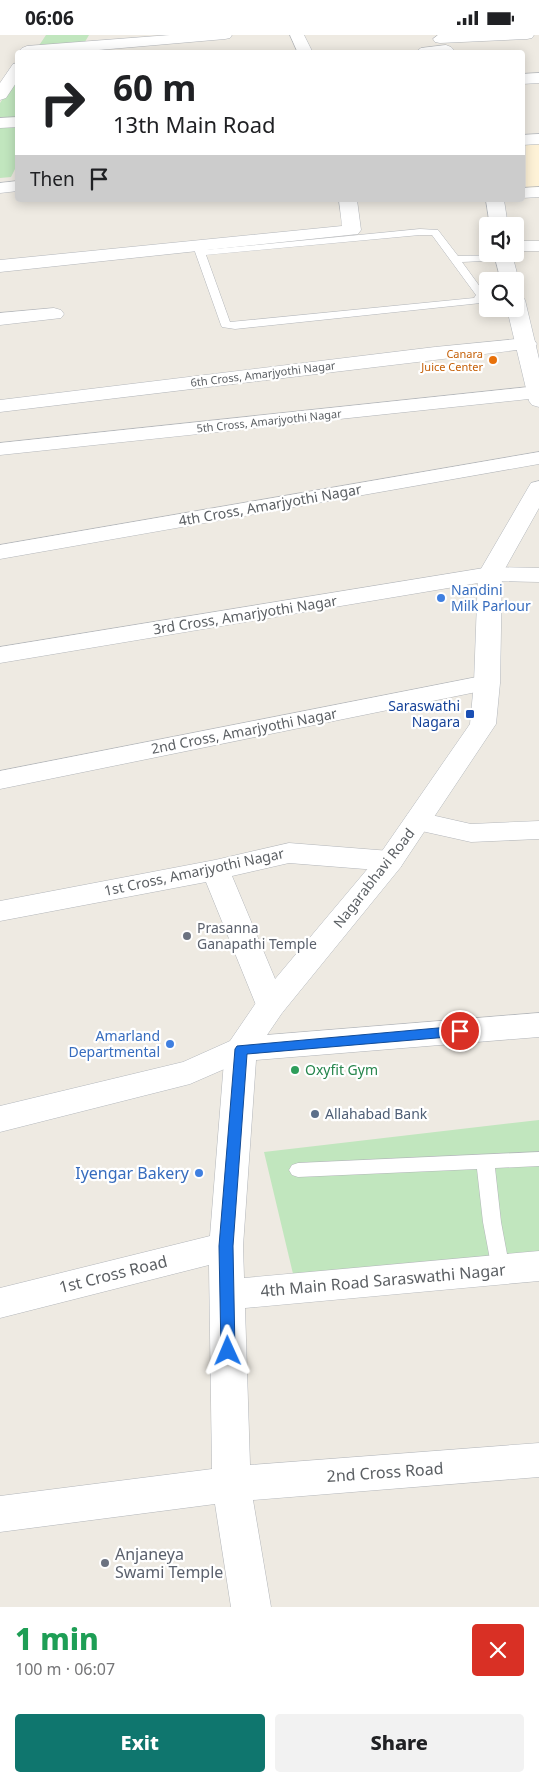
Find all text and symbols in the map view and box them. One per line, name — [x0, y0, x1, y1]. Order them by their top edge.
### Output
text: 06:06 — [25, 5, 74, 31]
text: 60 m — [113, 64, 196, 111]
icon: right — [30, 70, 95, 135]
text: 13th Main Road — [113, 109, 276, 139]
icon: arrive — [85, 165, 113, 193]
text: Then — [30, 166, 75, 192]
map controls — [479, 217, 524, 317]
button: sound — [479, 217, 524, 262]
button: search — [479, 272, 524, 317]
place label: Canara Juice Center — [420, 346, 483, 374]
marker: Canara Juice Center — [487, 354, 499, 366]
street label: 6th Cross, Amarjyothi Nagar — [190, 357, 337, 390]
street label: 5th Cross, Amarjyothi Nagar — [196, 405, 343, 436]
street label: 4th Cross, Amarjyothi Nagar — [177, 479, 363, 530]
place label: Nandini Milk Parlour — [451, 580, 531, 615]
street label: 3rd Cross, Amarjyothi Nagar — [152, 591, 338, 638]
marker: Nandini Milk Parlour — [435, 592, 447, 604]
place label: Saraswathi Nagara — [388, 696, 460, 731]
street label: 2nd Cross, Amarjyothi Nagar — [149, 703, 339, 758]
marker: Saraswathi Nagara — [464, 708, 476, 720]
street label: Nagarabhavi Road — [329, 824, 418, 931]
street label: 1st Cross, Amarjyothi Nagar — [102, 843, 286, 900]
place label: Prasanna Ganapathi Temple — [197, 918, 317, 953]
marker: Prasanna Ganapathi Temple — [181, 930, 193, 942]
pin — [439, 1010, 481, 1052]
icon: arrive — [446, 1017, 474, 1045]
place label: Amarland Departmental — [68, 1026, 160, 1061]
marker: Amarland Departmental — [164, 1038, 176, 1050]
place label: Oxyfit Gym — [305, 1060, 378, 1079]
marker: Oxyfit Gym — [289, 1064, 301, 1076]
place label: Allahabad Bank — [325, 1104, 428, 1123]
marker: Allahabad Bank — [309, 1108, 321, 1120]
place label: Iyengar Bakery — [75, 1162, 190, 1184]
marker: Iyengar Bakery — [193, 1167, 205, 1179]
street label: 1st Cross Road — [57, 1250, 169, 1298]
street label: 4th Main Road Saraswathi Nagar — [260, 1258, 507, 1302]
position arrow — [201, 1324, 253, 1376]
street label: 2nd Cross Road — [326, 1457, 444, 1487]
place label: Anjaneya Swami Temple — [115, 1543, 223, 1583]
marker: Anjaneya Swami Temple — [99, 1557, 111, 1569]
text: 1 min — [15, 1618, 99, 1659]
button: close — [472, 1624, 524, 1676]
text: 100 m · 06:07 — [15, 1658, 115, 1680]
button: Exit — [15, 1714, 265, 1772]
button: Share — [275, 1714, 524, 1772]

